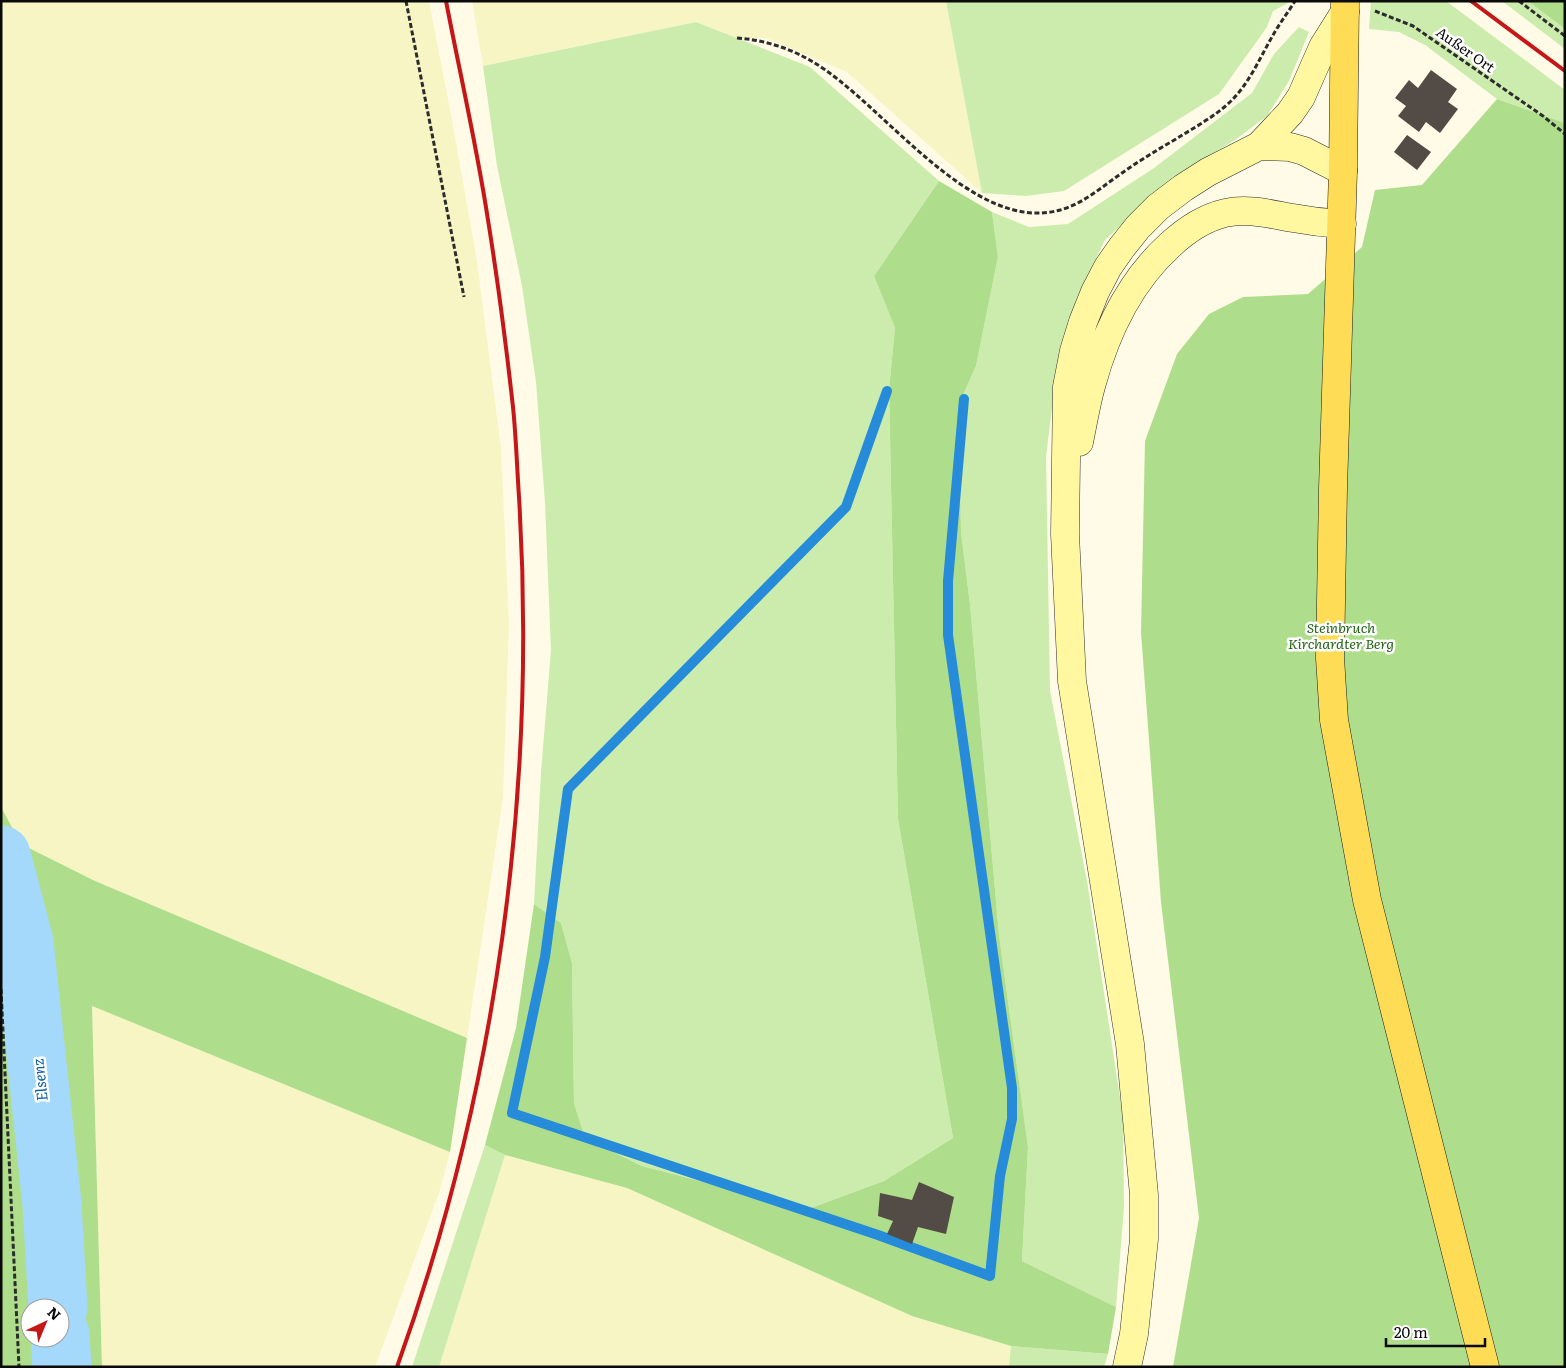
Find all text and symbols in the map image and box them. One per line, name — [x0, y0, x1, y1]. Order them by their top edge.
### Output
street label: Außer Ort — [1433, 21, 1500, 77]
park label: Steinbruch Kirchardter Berg — [1288, 617, 1394, 653]
water label: Elsenz — [25, 1058, 53, 1102]
north arrow — [20, 1298, 70, 1348]
text: N — [44, 1302, 66, 1324]
scale bar — [1386, 1316, 1485, 1348]
text: 20 m — [1394, 1320, 1428, 1343]

